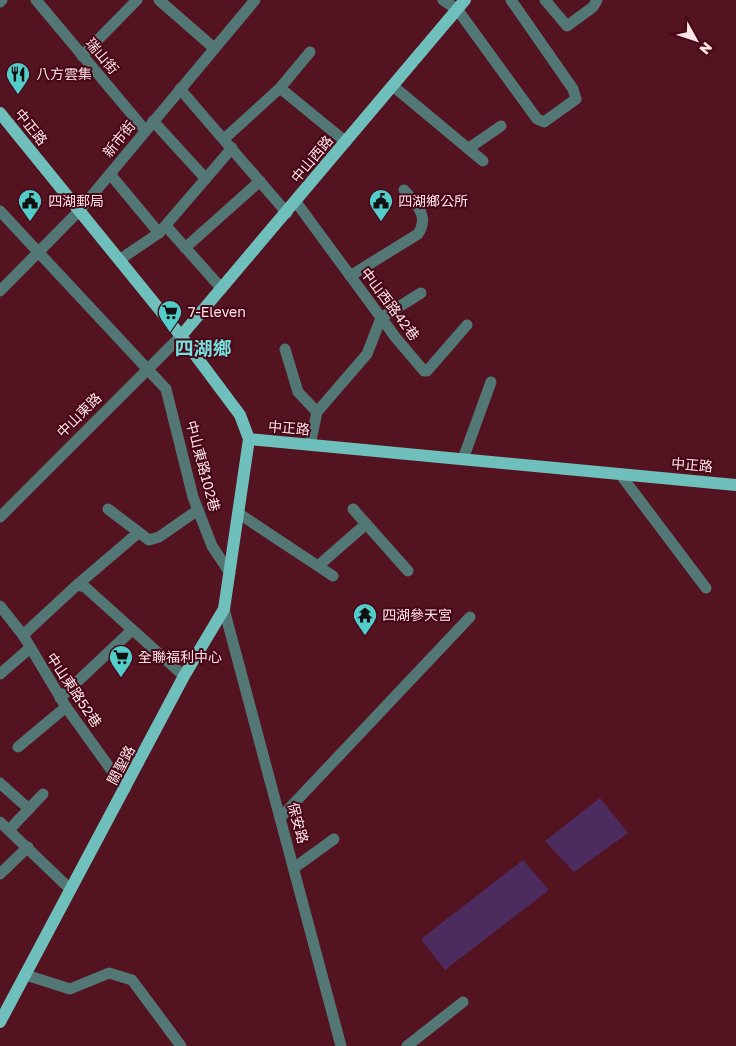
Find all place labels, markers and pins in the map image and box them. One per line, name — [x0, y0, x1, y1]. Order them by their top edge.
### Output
restaurant icon: 八方雲集 — [5, 61, 31, 95]
place label: 八方雲集 — [36, 65, 92, 82]
public building icon: 四湖郵局 — [17, 188, 43, 222]
public building icon: 四湖鄉公所 — [368, 188, 394, 222]
place label: 四湖郵局 — [48, 192, 104, 209]
place label: 四湖鄉公所 — [398, 192, 468, 209]
supermarket icon: 7-Eleven — [157, 299, 183, 333]
place label: 7-Eleven — [188, 303, 246, 320]
temple icon: 四湖參天宮 — [352, 602, 378, 636]
place label: 四湖參天宮 — [382, 606, 452, 623]
supermarket icon: 全聯福利中心 — [108, 644, 134, 678]
place label: 全聯福利中心 — [138, 648, 222, 665]

